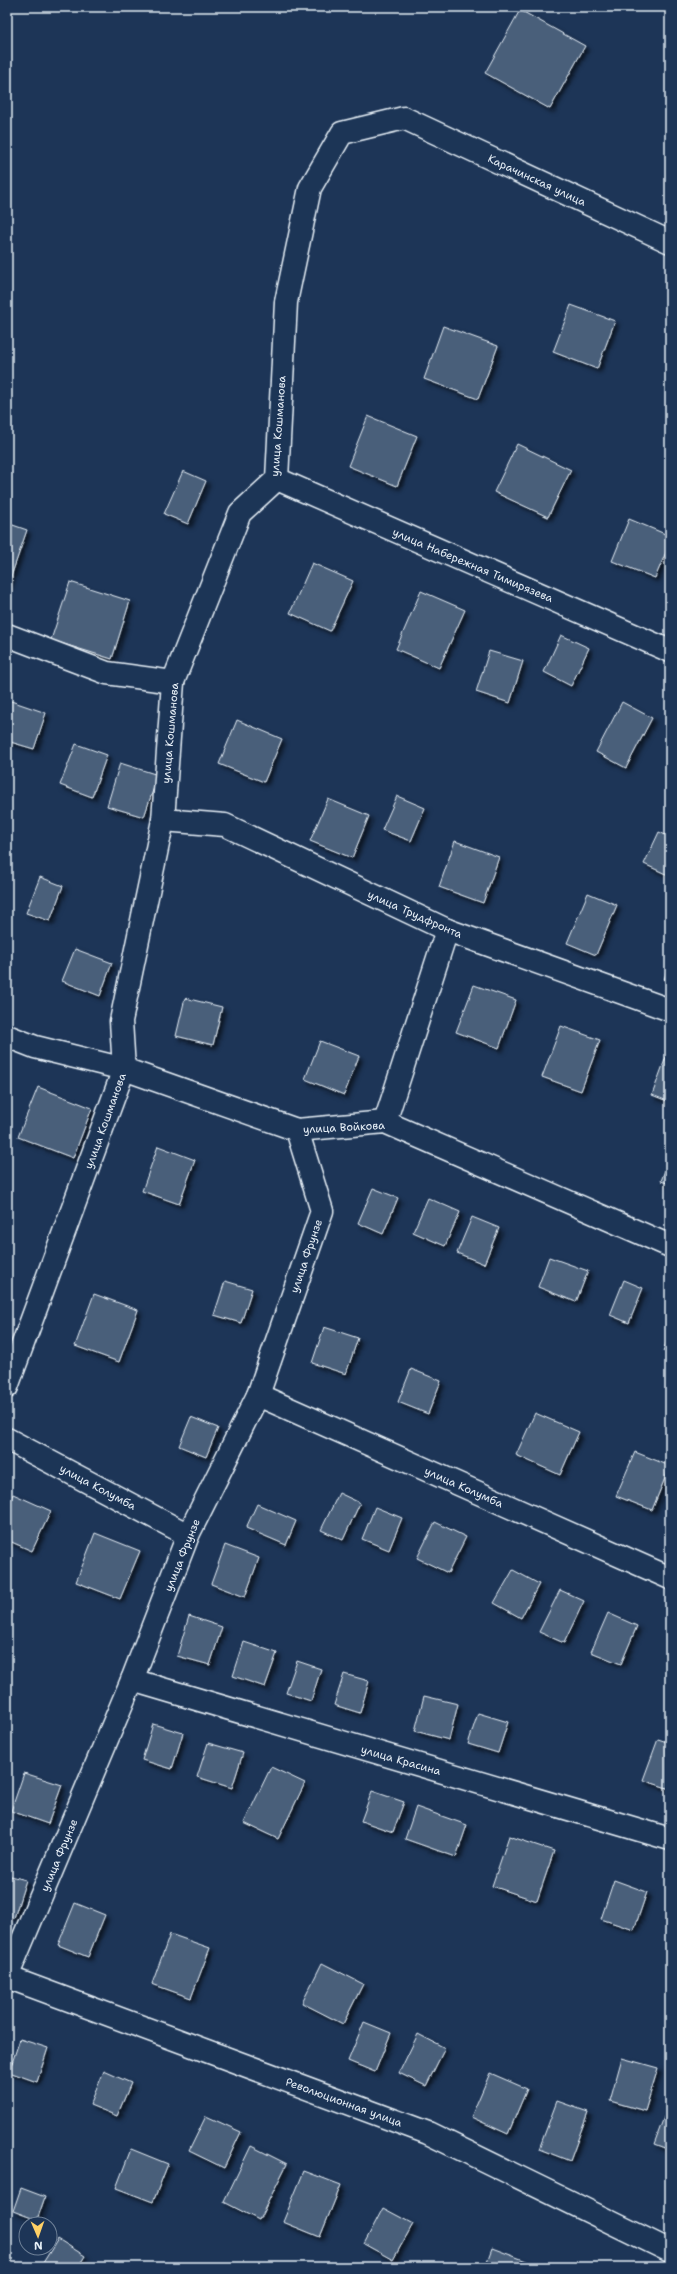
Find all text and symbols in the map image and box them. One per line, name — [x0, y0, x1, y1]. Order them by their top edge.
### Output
street label: Карачинская улица — [485, 151, 588, 210]
street label: улица Кошманова — [267, 375, 290, 477]
street label: улица Набережная Тимирязева — [390, 525, 556, 606]
street label: улица Кошманова — [159, 682, 182, 784]
street label: улица Трудфронта — [365, 887, 465, 942]
street label: улица Кошманова — [81, 1071, 130, 1171]
street label: улица Войкова — [303, 1118, 386, 1137]
street label: улица Фрунзе — [287, 1217, 326, 1295]
street label: улица Колумба — [57, 1461, 139, 1514]
street label: улица Колумба — [422, 1463, 506, 1512]
street label: улица Фрунзе — [161, 1517, 204, 1594]
street label: улица Красина — [359, 1742, 443, 1779]
street label: улица Фрунзе — [37, 1817, 81, 1894]
street label: Революционная улица — [283, 2074, 404, 2131]
north arrow — [18, 2216, 58, 2256]
text: N — [33, 2238, 43, 2253]

